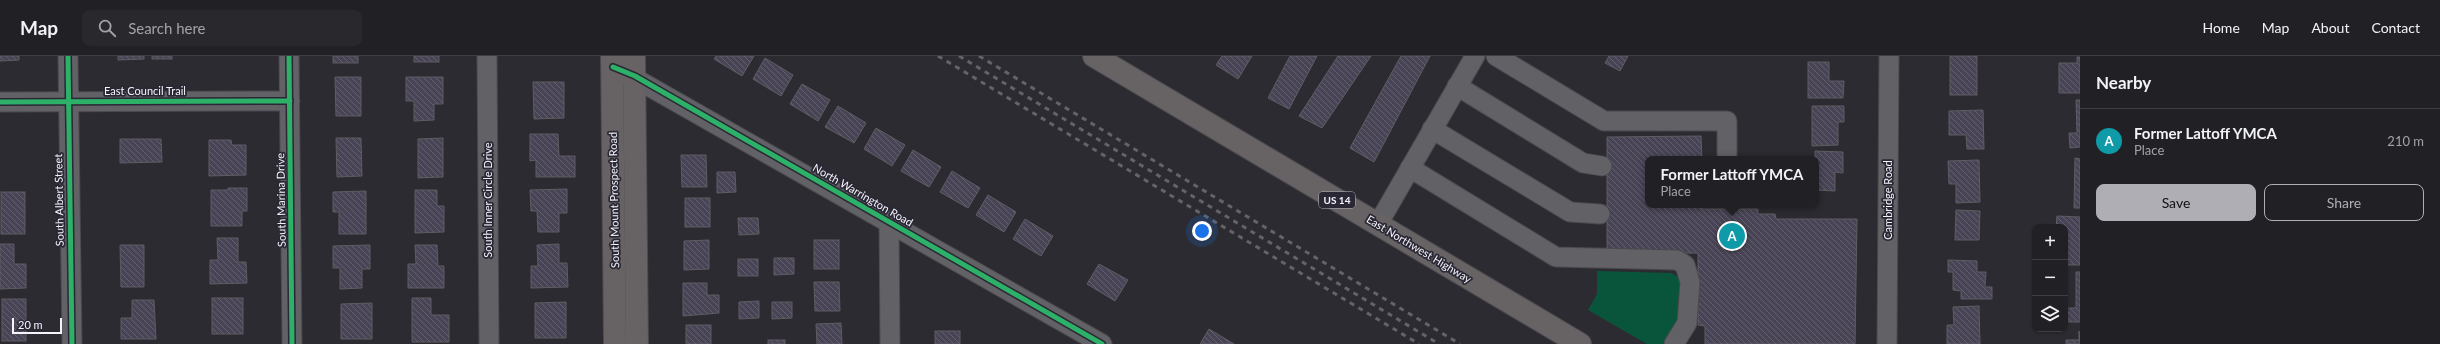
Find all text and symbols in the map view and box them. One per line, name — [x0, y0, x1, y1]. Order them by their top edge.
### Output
search box — [82, 10, 362, 46]
text: Map — [20, 16, 58, 39]
icon: search — [96, 17, 118, 39]
text: Search here — [128, 19, 206, 37]
text: Home — [2202, 19, 2240, 36]
text: Map — [2262, 19, 2289, 36]
text: About — [2311, 19, 2349, 36]
text: Contact — [2371, 19, 2420, 36]
text: Nearby — [2096, 72, 2151, 93]
street label: East Council Trail — [104, 84, 186, 97]
text: Former Lattoff YMCA — [2134, 124, 2277, 142]
street label: South Mount Prospect Road — [606, 132, 621, 268]
text: A — [2104, 133, 2114, 149]
text: 210 m — [2387, 133, 2424, 149]
street label: South Inner Circle Drive — [481, 142, 494, 258]
text: Place — [2134, 142, 2164, 158]
street label: South Marina Drive — [273, 153, 288, 247]
street label: South Albert Street — [51, 154, 66, 246]
popup — [1645, 156, 1819, 208]
street label: Cambridge Road — [1881, 160, 1894, 240]
street label: North Warrington Road — [811, 161, 916, 229]
text: Former Lattoff YMCA — [1661, 165, 1803, 183]
text: Place — [1661, 183, 1691, 199]
button: Save — [2096, 184, 2256, 221]
button: Share — [2264, 184, 2424, 221]
road number: US 14 — [1319, 192, 1355, 208]
street label: East Northwest Highway — [1364, 212, 1474, 285]
your location — [1192, 221, 1212, 241]
pin: A — [1719, 221, 1745, 251]
map controls — [2032, 224, 2068, 332]
button: + — [2032, 224, 2068, 260]
button: − — [2032, 260, 2068, 296]
button: layers — [2032, 296, 2068, 332]
scale bar — [12, 316, 62, 335]
text: 20 m — [18, 318, 43, 331]

